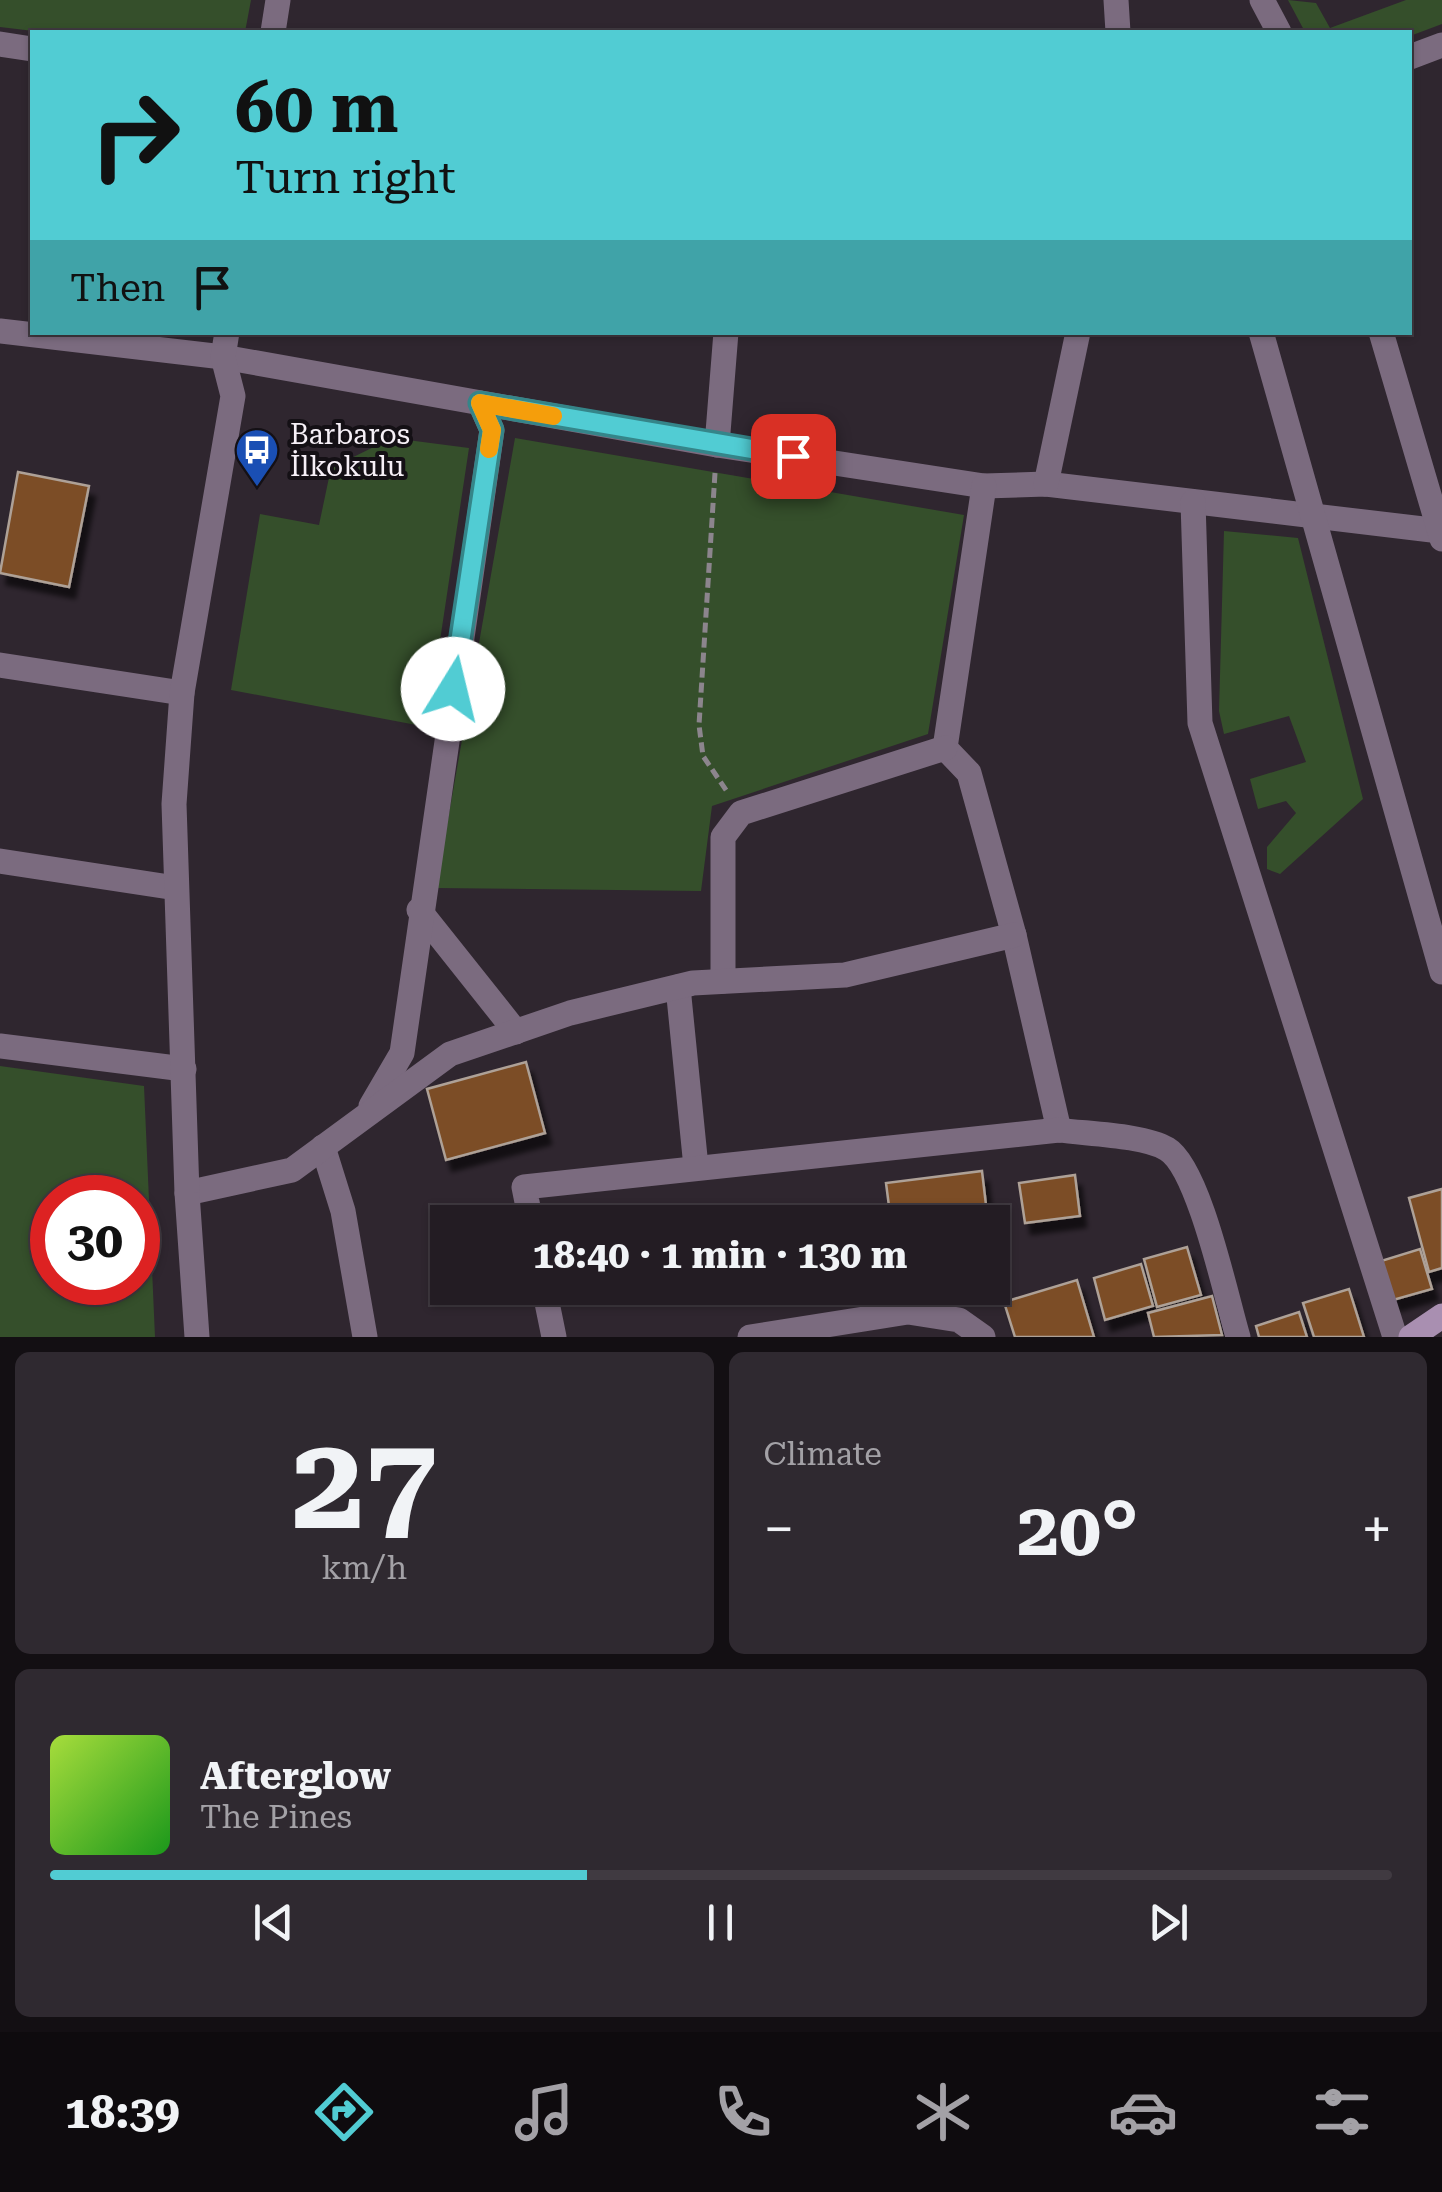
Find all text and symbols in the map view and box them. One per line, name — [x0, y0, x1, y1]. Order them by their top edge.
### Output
text: 60 m — [235, 67, 399, 149]
icon: right — [70, 70, 200, 200]
text: Turn right — [235, 151, 456, 204]
icon: arrive — [185, 260, 240, 315]
text: Then — [70, 266, 165, 310]
pin — [751, 414, 836, 499]
place label: Barbaros İlkokulu — [290, 418, 410, 483]
bus stop icon: Barbaros İlkokulu — [234, 427, 280, 488]
icon: arrive — [766, 429, 821, 484]
position arrow — [401, 637, 505, 741]
speed limit sign: 30 — [30, 1175, 160, 1305]
text: 18:40 · 1 min · 130 m — [533, 1233, 907, 1277]
text: 27 — [291, 1407, 437, 1560]
text: Climate — [764, 1435, 882, 1473]
text: 20° — [1017, 1485, 1138, 1573]
text: − — [764, 1497, 794, 1561]
text: + — [1361, 1497, 1392, 1561]
text: km/h — [321, 1549, 407, 1587]
text: Afterglow — [200, 1754, 391, 1798]
text: The Pines — [200, 1798, 352, 1836]
icon: previous — [246, 1895, 301, 1950]
icon: pause — [693, 1895, 748, 1950]
icon: next — [1141, 1895, 1196, 1950]
icon: directions — [309, 2077, 379, 2147]
icon: music — [509, 2077, 579, 2147]
icon: phone — [708, 2077, 778, 2147]
icon: climate — [908, 2077, 978, 2147]
icon: car — [1108, 2077, 1178, 2147]
icon: filters — [1307, 2077, 1377, 2147]
text: 18:39 — [65, 2086, 180, 2139]

